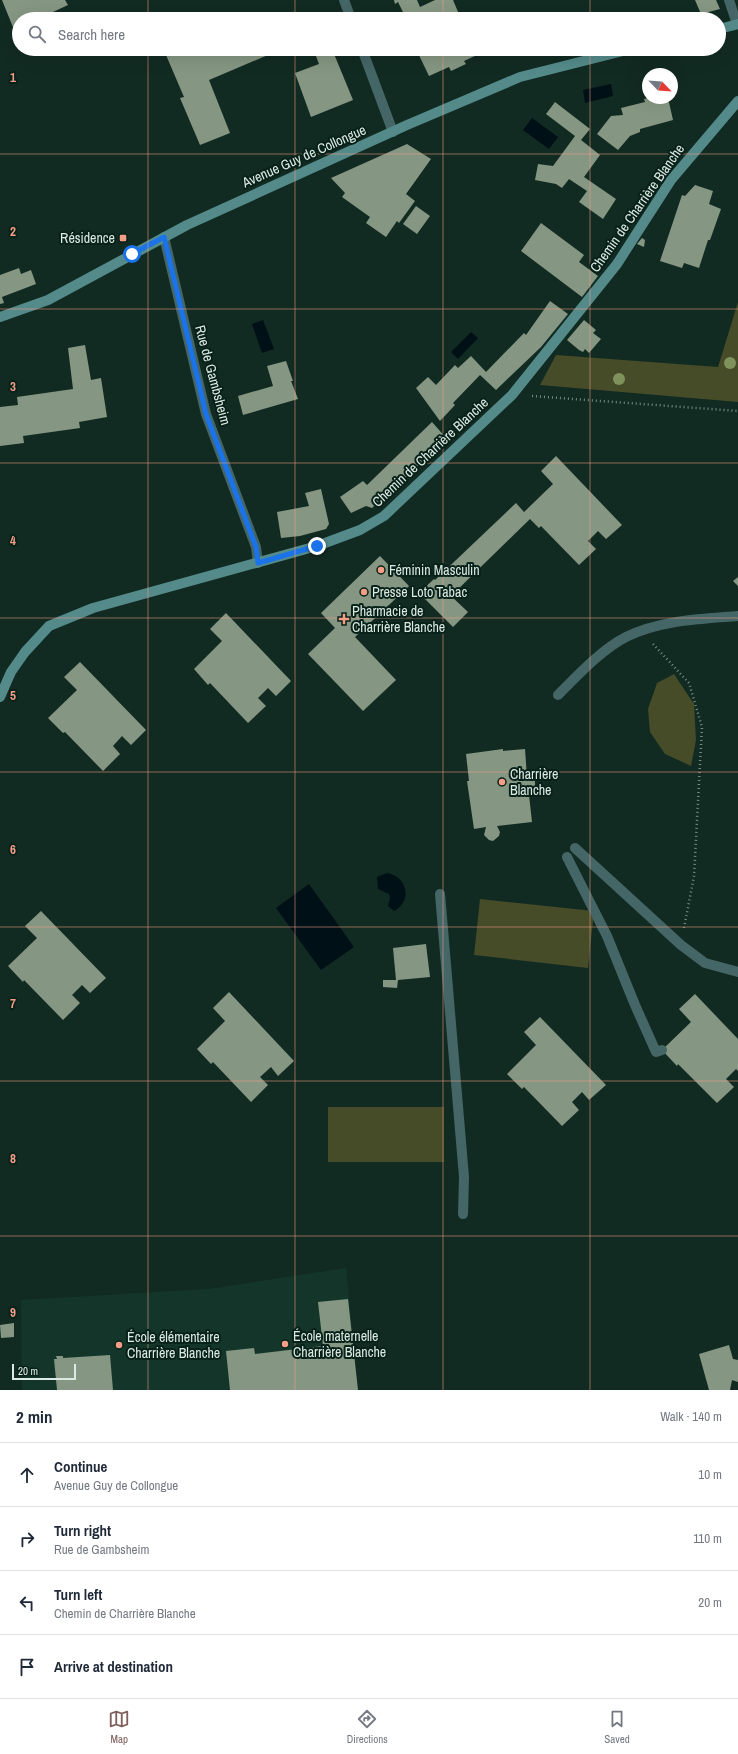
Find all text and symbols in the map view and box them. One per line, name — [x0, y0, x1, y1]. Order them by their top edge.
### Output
search box — [12, 12, 726, 56]
icon: search — [26, 23, 48, 45]
text: Search here — [58, 24, 125, 45]
north arrow — [642, 68, 678, 104]
text: 1 — [10, 69, 16, 86]
street label: Avenue Guy de Collongue — [238, 121, 369, 192]
street label: Chemin de Charrière Blanche — [586, 140, 688, 276]
text: 2 — [10, 223, 16, 240]
place label: Résidence — [60, 229, 115, 247]
marker: Résidence — [118, 233, 128, 243]
route start — [123, 245, 141, 263]
street label: Rue de Gambsheim — [191, 323, 235, 427]
text: 3 — [10, 378, 16, 395]
street label: Chemin de Charrière Blanche — [368, 393, 492, 511]
text: 4 — [10, 532, 16, 549]
route end — [308, 537, 326, 555]
place label: Féminin Masculin — [389, 561, 480, 579]
marker: Féminin Masculin — [376, 565, 386, 575]
place label: Presse Loto Tabac — [372, 583, 467, 601]
marker: Presse Loto Tabac — [359, 587, 369, 597]
place label: Pharmacie de Charrière Blanche — [352, 602, 445, 636]
marker: Pharmacie de Charrière Blanche — [339, 614, 349, 624]
text: 5 — [10, 687, 16, 704]
place label: Charrière Blanche — [510, 765, 558, 799]
marker: Charrière Blanche — [497, 777, 507, 787]
text: 6 — [10, 841, 16, 858]
text: 7 — [10, 995, 16, 1012]
text: 8 — [10, 1150, 16, 1167]
text: 9 — [10, 1304, 16, 1321]
place label: École maternelle Charrière Blanche — [293, 1327, 386, 1361]
place label: École élémentaire Charrière Blanche — [127, 1328, 220, 1362]
marker: École maternelle Charrière Blanche — [280, 1339, 290, 1349]
marker: École élémentaire Charrière Blanche — [114, 1340, 124, 1350]
scale bar — [12, 1362, 76, 1381]
text: 20 m — [18, 1364, 38, 1378]
text: 2 min — [16, 1405, 52, 1428]
text: Walk · 140 m — [660, 1408, 722, 1425]
text: Continue — [54, 1456, 107, 1477]
icon: ahead — [16, 1464, 38, 1486]
text: 10 m — [698, 1466, 722, 1483]
text: Avenue Guy de Collongue — [54, 1477, 178, 1494]
text: Turn right — [54, 1520, 111, 1541]
icon: right — [16, 1528, 38, 1550]
text: 110 m — [693, 1530, 722, 1547]
text: Rue de Gambsheim — [54, 1541, 149, 1558]
text: Turn left — [54, 1584, 102, 1605]
icon: left — [16, 1592, 38, 1614]
text: 20 m — [698, 1594, 722, 1611]
text: Chemin de Charrière Blanche — [54, 1605, 196, 1622]
icon: arrive — [16, 1656, 38, 1678]
text: Arrive at destination — [54, 1656, 173, 1677]
tab: Map — [108, 1708, 130, 1746]
tab: Directions — [347, 1708, 388, 1746]
tab: Saved — [604, 1708, 630, 1746]

